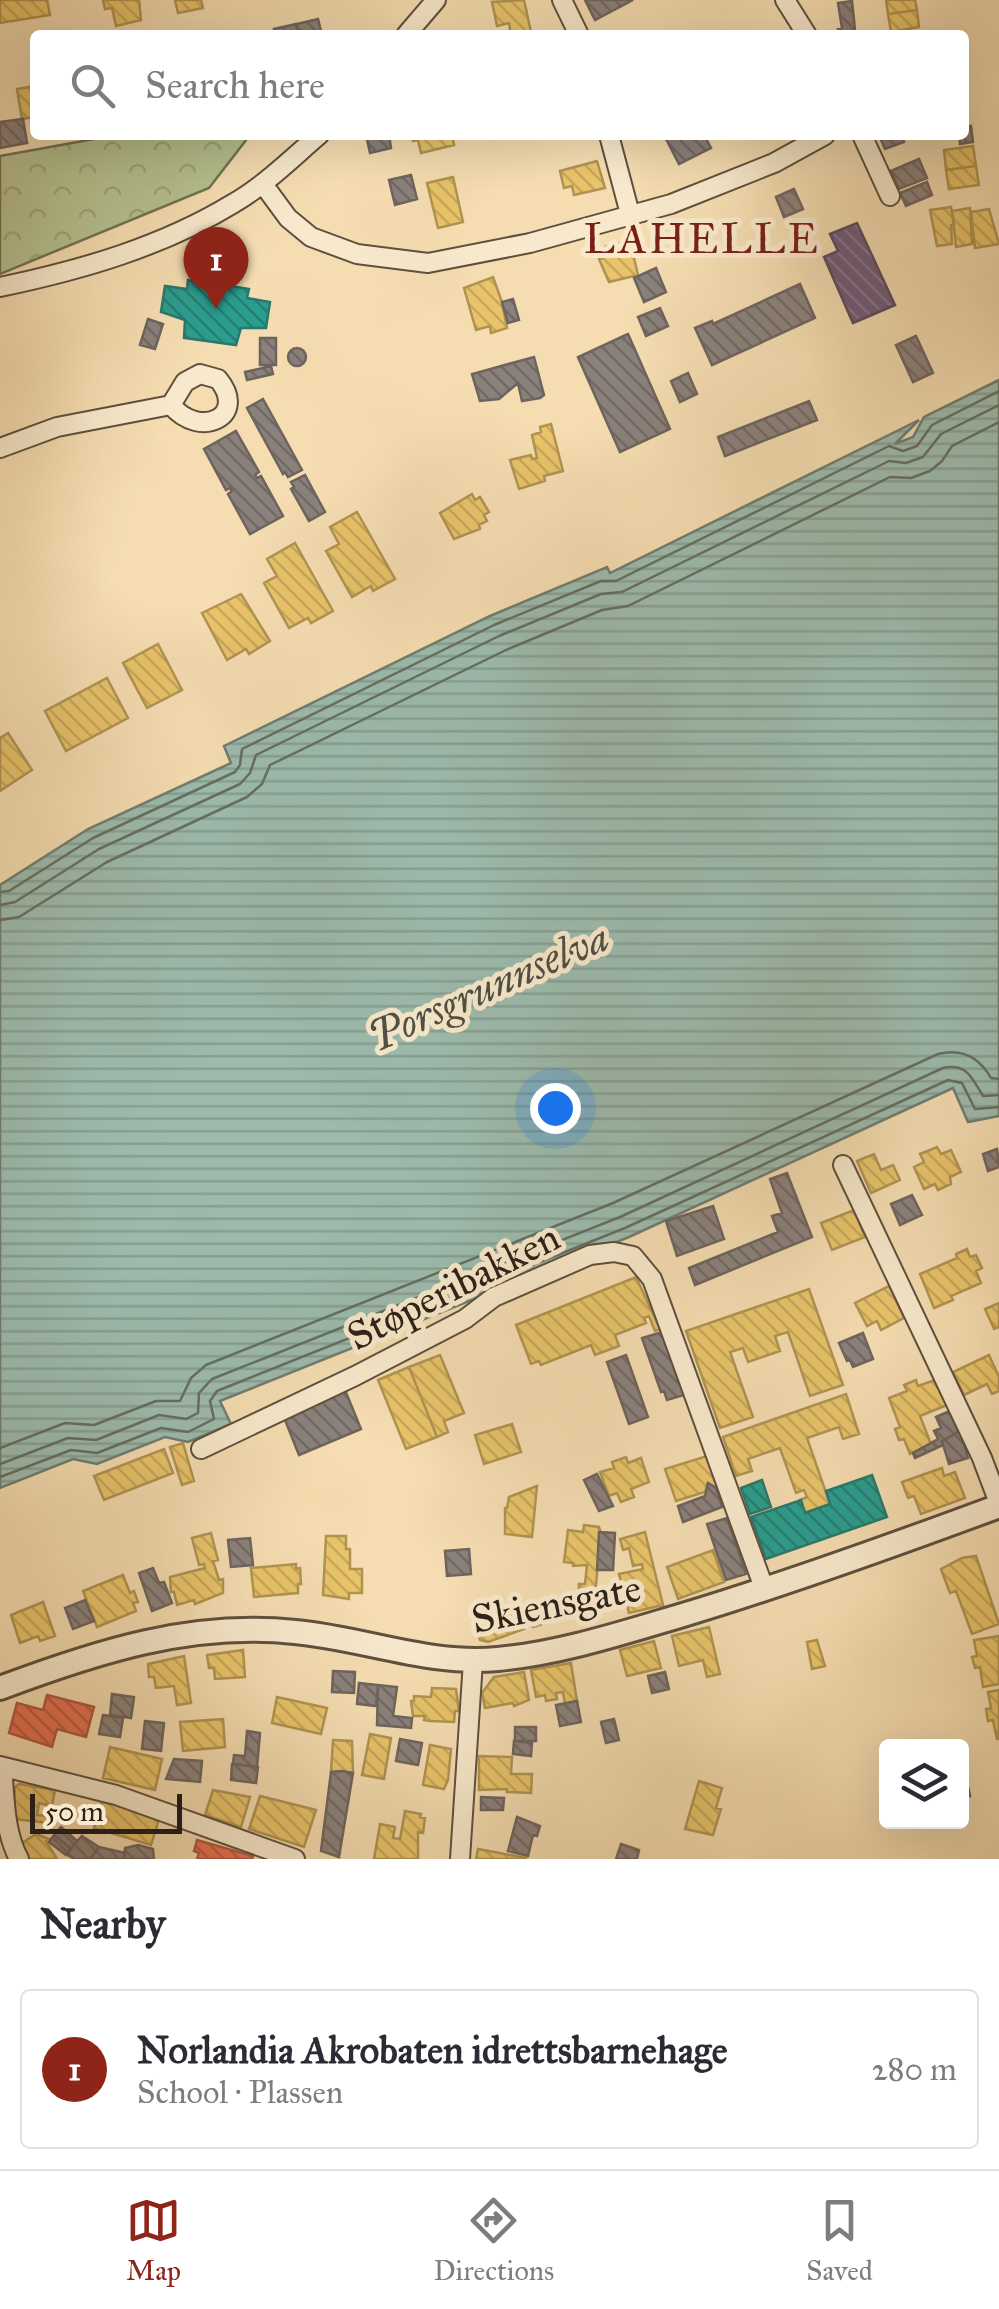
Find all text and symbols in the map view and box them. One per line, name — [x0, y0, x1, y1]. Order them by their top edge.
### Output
search box — [30, 30, 969, 140]
icon: search — [65, 58, 120, 113]
text: Search here — [145, 62, 325, 108]
district label: LAHELLE — [584, 213, 820, 265]
pin: 1 — [184, 226, 248, 309]
water label: Porsgrunnselva — [360, 911, 617, 1063]
your location — [530, 1083, 581, 1134]
street label: Støperibakken — [339, 1212, 568, 1361]
street label: Skiensgate — [467, 1563, 645, 1644]
map controls — [879, 1739, 969, 1829]
button: layers — [879, 1739, 969, 1829]
scale bar — [30, 1789, 182, 1834]
text: 50 m — [45, 1794, 104, 1829]
text: Nearby — [40, 1898, 165, 1950]
text: Norlandia Akrobaten idrettsbarnehage — [137, 2027, 727, 2073]
text: 1 — [68, 2050, 81, 2089]
text: 280 m — [872, 2050, 957, 2089]
text: School · Plassen — [137, 2073, 343, 2112]
tab: Map — [126, 2193, 181, 2288]
tab: Directions — [433, 2193, 554, 2288]
tab: Saved — [806, 2193, 873, 2288]

